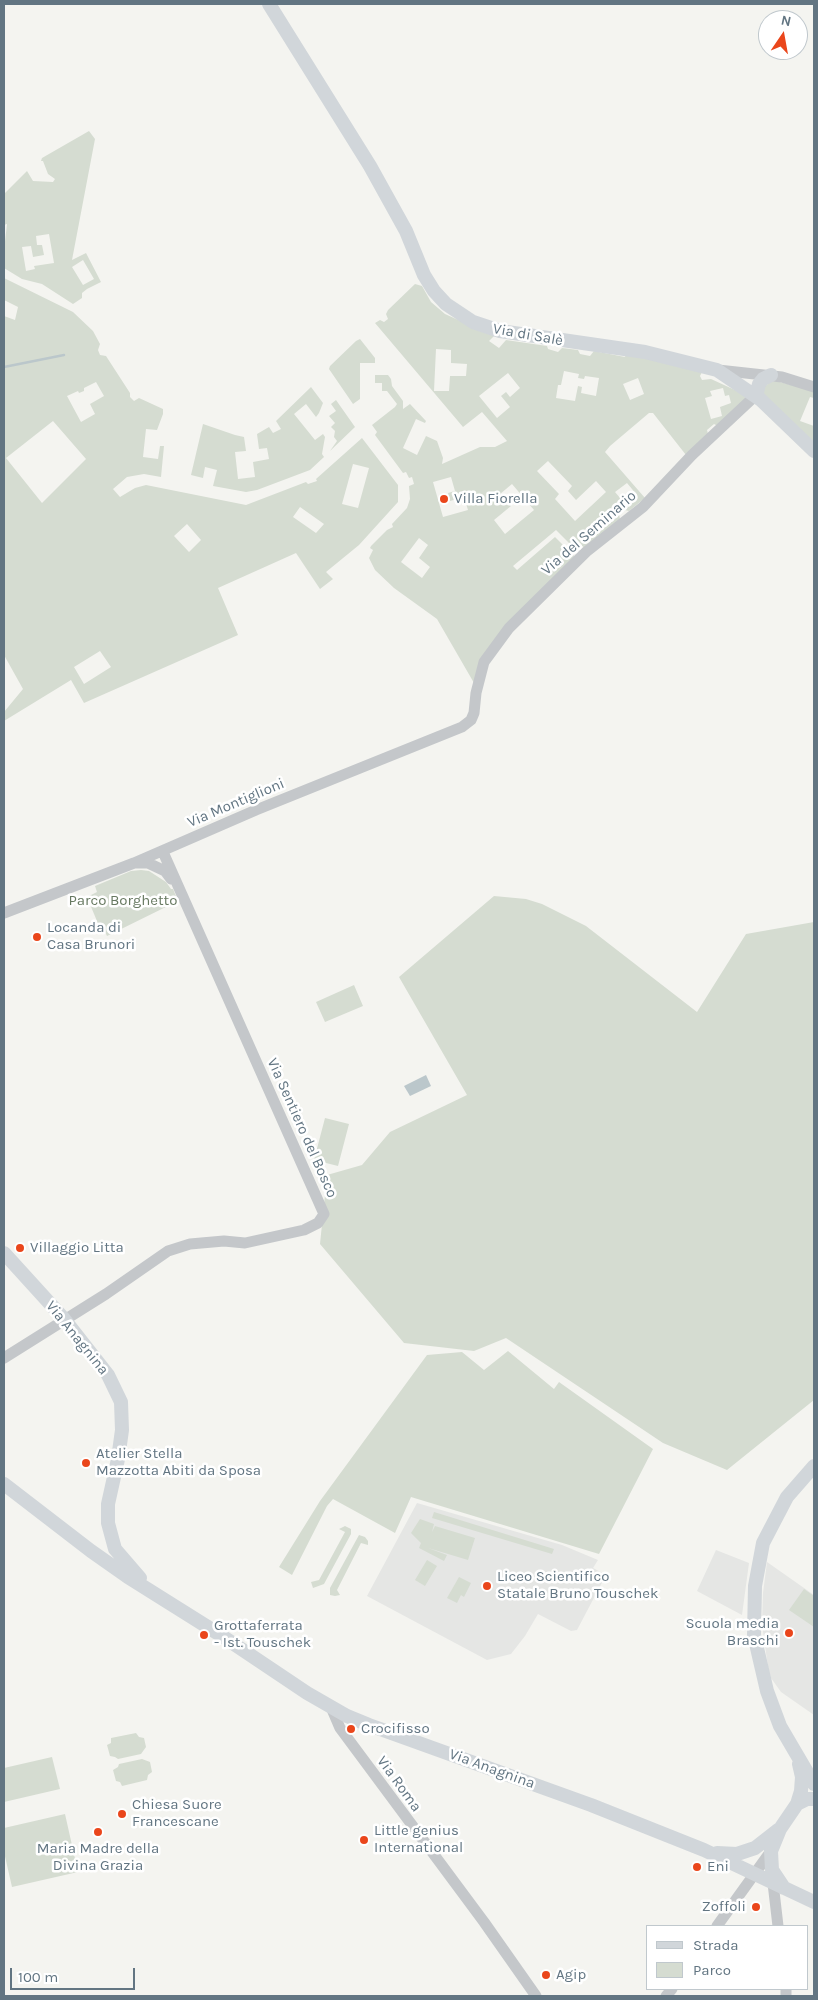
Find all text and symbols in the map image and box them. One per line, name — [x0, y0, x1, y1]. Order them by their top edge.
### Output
north arrow — [758, 10, 808, 60]
text: N — [779, 11, 793, 30]
street label: Via di Salè — [492, 320, 564, 350]
street label: Via del Seminario — [538, 487, 640, 579]
place label: Villa Fiorella — [454, 490, 537, 508]
marker: Villa Fiorella — [438, 493, 450, 505]
street label: Via Montiglioni — [185, 774, 287, 832]
park label: Parco Borghetto — [69, 892, 177, 910]
place label: Locanda di Casa Brunori — [47, 919, 135, 954]
marker: Locanda di Casa Brunori — [31, 931, 43, 943]
street label: Via Sentiero del Bosco — [263, 1055, 341, 1201]
place label: Villaggio Litta — [30, 1239, 124, 1257]
marker: Villaggio Litta — [14, 1242, 26, 1254]
street label: Via Anagnina — [42, 1297, 112, 1379]
place label: Atelier Stella Mazzotta Abiti da Sposa — [96, 1445, 261, 1480]
marker: Atelier Stella Mazzotta Abiti da Sposa — [80, 1457, 92, 1469]
place label: Liceo Scientifico Statale Bruno Touschek — [497, 1568, 658, 1603]
marker: Liceo Scientifico Statale Bruno Touschek — [481, 1580, 493, 1592]
place label: Scuola media Braschi — [686, 1615, 779, 1650]
place label: Grottaferrata - Ist. Touschek — [214, 1617, 311, 1652]
marker: Scuola media Braschi — [783, 1627, 795, 1639]
marker: Grottaferrata - Ist. Touschek — [198, 1629, 210, 1641]
place label: Crocifisso — [361, 1720, 430, 1738]
marker: Crocifisso — [345, 1723, 357, 1735]
street label: Via Anagnina — [447, 1745, 537, 1793]
street label: Via Roma — [373, 1753, 425, 1815]
place label: Chiesa Suore Francescane — [132, 1796, 222, 1831]
marker: Chiesa Suore Francescane — [116, 1808, 128, 1820]
place label: Little genius International — [374, 1822, 463, 1857]
marker: Maria Madre della Divina Grazia — [92, 1826, 104, 1838]
marker: Little genius International — [358, 1834, 370, 1846]
place label: Maria Madre della Divina Grazia — [37, 1840, 159, 1875]
place label: Eni — [707, 1858, 729, 1876]
marker: Eni — [691, 1861, 703, 1873]
place label: Zoffoli — [702, 1898, 746, 1916]
marker: Zoffoli — [750, 1901, 762, 1913]
legend — [646, 1925, 808, 1990]
text: Strada — [693, 1936, 739, 1954]
scale bar — [12, 1958, 138, 1990]
text: Parco — [693, 1961, 731, 1979]
place label: Agip — [556, 1966, 586, 1984]
text: 100 m — [18, 1968, 58, 1986]
marker: Agip — [540, 1969, 552, 1981]

